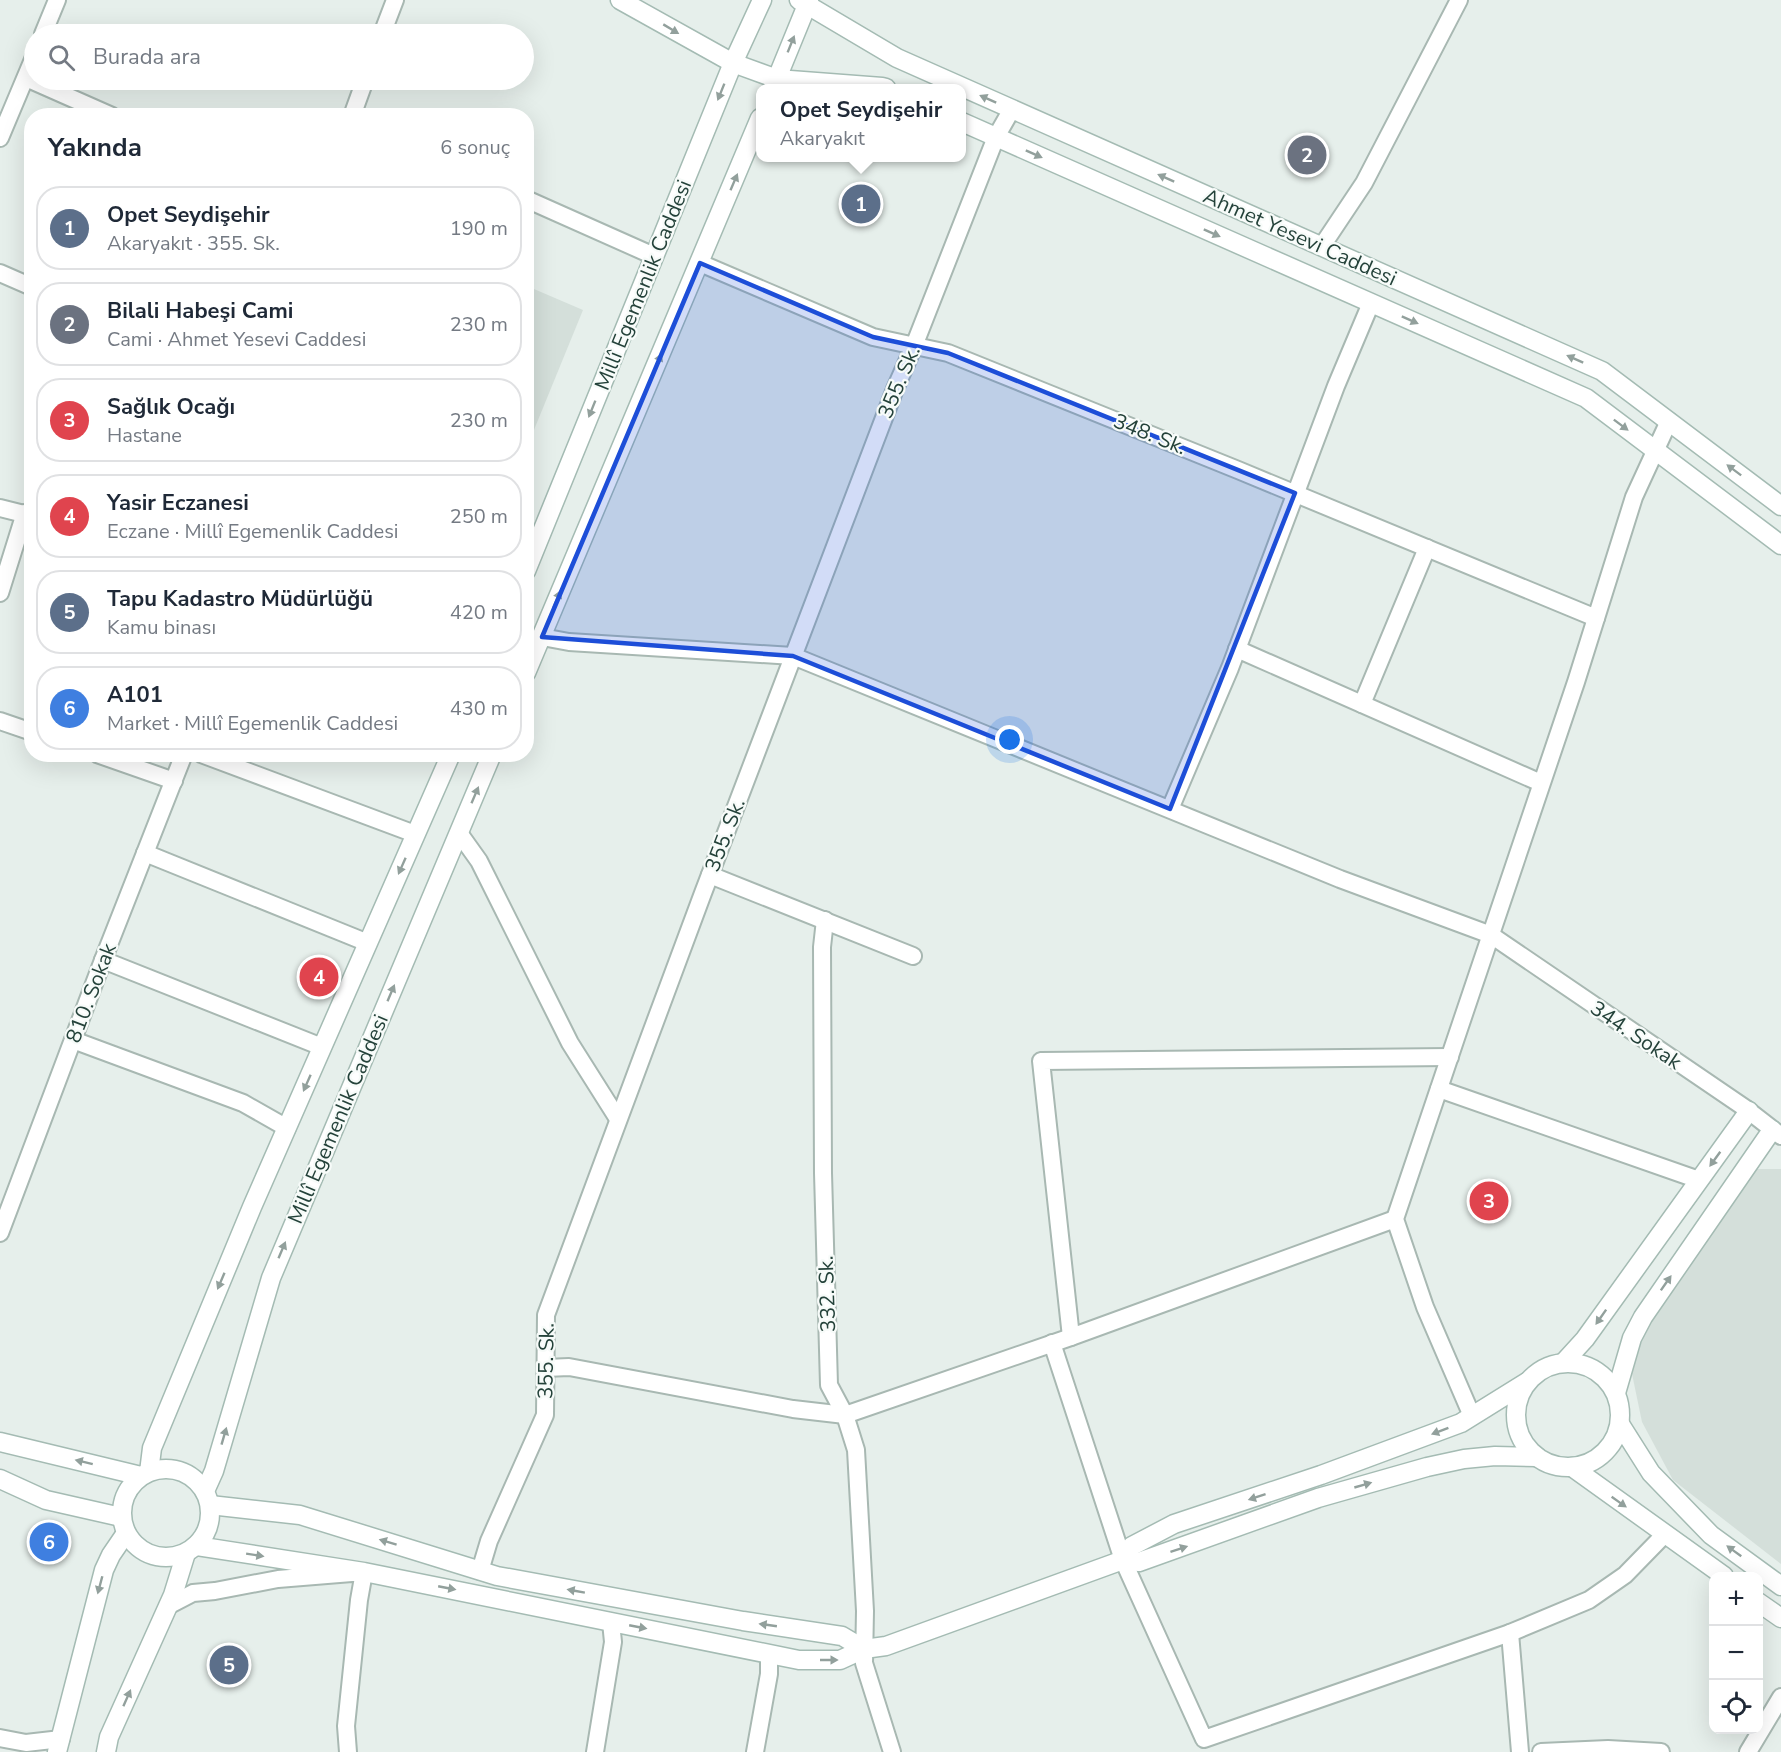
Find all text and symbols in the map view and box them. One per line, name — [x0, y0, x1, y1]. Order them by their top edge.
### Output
one-way arrow — [663, 23, 679, 34]
search box — [24, 24, 534, 90]
one-way arrow — [786, 35, 796, 53]
icon: search — [45, 41, 78, 74]
text: Burada ara — [93, 42, 201, 72]
one-way arrow — [716, 83, 725, 101]
popup — [756, 84, 966, 162]
one-way arrow — [979, 94, 997, 104]
text: Opet Seydişehir — [780, 95, 942, 125]
text: Akaryakıt — [780, 125, 865, 152]
text: Yakında — [48, 130, 142, 165]
pin: 2 — [1288, 132, 1326, 178]
text: 6 sonuç — [440, 134, 510, 161]
one-way arrow — [1026, 149, 1044, 159]
one-way arrow — [729, 173, 739, 191]
one-way arrow — [1157, 173, 1175, 183]
street label: Millî Egemenlik Caddesi — [588, 176, 698, 394]
pin: 1 — [842, 182, 880, 226]
street label: Ahmet Yesevi Caddesi — [1199, 182, 1401, 292]
text: Opet Seydişehir — [107, 200, 270, 230]
text: 1 — [64, 215, 76, 242]
text: 190 m — [450, 215, 508, 242]
one-way arrow — [1204, 228, 1222, 238]
text: Akaryakıt · 355. Sk. — [107, 230, 280, 257]
text: Bilali Habeşi Cami — [107, 296, 293, 326]
text: 2 — [64, 311, 76, 338]
text: 230 m — [450, 311, 508, 338]
one-way arrow — [1401, 316, 1419, 326]
text: Cami · Ahmet Yesevi Caddesi — [107, 326, 366, 353]
street label: 355. Sk. — [871, 341, 927, 423]
one-way arrow — [653, 352, 663, 370]
one-way arrow — [1566, 354, 1584, 364]
text: Sağlık Ocağı — [107, 392, 235, 422]
one-way arrow — [587, 400, 596, 418]
text: 3 — [64, 407, 76, 434]
text: 230 m — [450, 407, 508, 434]
street label: 348. Sk. — [1109, 407, 1191, 461]
one-way arrow — [1613, 419, 1629, 431]
text: Hastane — [107, 422, 182, 449]
one-way arrow — [1727, 465, 1742, 477]
text: Yasir Eczanesi — [107, 488, 249, 518]
text: 4 — [64, 503, 76, 530]
text: 250 m — [450, 503, 508, 530]
text: Eczane · Millî Egemenlik Caddesi — [107, 518, 399, 545]
text: Tapu Kadastro Müdürlüğü — [107, 584, 373, 614]
one-way arrow — [552, 590, 562, 608]
text: 5 — [64, 599, 76, 626]
text: 420 m — [450, 599, 508, 626]
text: Kamu binası — [107, 614, 216, 641]
text: A101 — [107, 680, 163, 710]
text: 6 — [64, 695, 76, 722]
text: 430 m — [450, 695, 508, 722]
text: Market · Millî Egemenlik Caddesi — [107, 710, 398, 737]
your location — [995, 725, 1024, 754]
one-way arrow — [470, 785, 480, 803]
street label: 355. Sk. — [698, 794, 752, 876]
one-way arrow — [397, 857, 407, 875]
street label: 810. Sokak — [59, 939, 123, 1047]
pin: 4 — [300, 954, 338, 1000]
one-way arrow — [386, 984, 396, 1002]
street label: 344. Sokak — [1585, 994, 1688, 1076]
street label: Millî Egemenlik Caddesi — [281, 1010, 395, 1228]
one-way arrow — [302, 1074, 311, 1091]
one-way arrow — [1709, 1150, 1721, 1166]
pin: 3 — [1470, 1178, 1508, 1224]
one-way arrow — [278, 1242, 287, 1259]
street label: 332. Sk. — [812, 1255, 842, 1333]
one-way arrow — [216, 1272, 225, 1290]
one-way arrow — [1660, 1276, 1672, 1292]
one-way arrow — [1595, 1308, 1607, 1324]
street label: 355. Sk. — [531, 1323, 561, 1399]
one-way arrow — [1431, 1426, 1449, 1436]
one-way arrow — [220, 1427, 229, 1445]
one-way arrow — [75, 1457, 93, 1467]
one-way arrow — [1354, 1480, 1372, 1489]
one-way arrow — [1248, 1492, 1266, 1502]
one-way arrow — [1610, 1496, 1626, 1508]
pin: 6 — [29, 1520, 68, 1564]
one-way arrow — [379, 1537, 397, 1546]
one-way arrow — [1170, 1544, 1188, 1553]
one-way arrow — [1726, 1546, 1741, 1558]
one-way arrow — [245, 1551, 264, 1560]
map controls — [1709, 1572, 1763, 1734]
button: + — [1709, 1572, 1763, 1626]
one-way arrow — [95, 1576, 105, 1594]
one-way arrow — [437, 1584, 456, 1593]
one-way arrow — [566, 1586, 585, 1595]
one-way arrow — [758, 1621, 777, 1630]
one-way arrow — [628, 1623, 647, 1632]
button: − — [1709, 1626, 1763, 1680]
pin: 5 — [210, 1642, 248, 1688]
one-way arrow — [820, 1655, 839, 1665]
button: locate — [1709, 1680, 1763, 1734]
one-way arrow — [122, 1689, 131, 1706]

